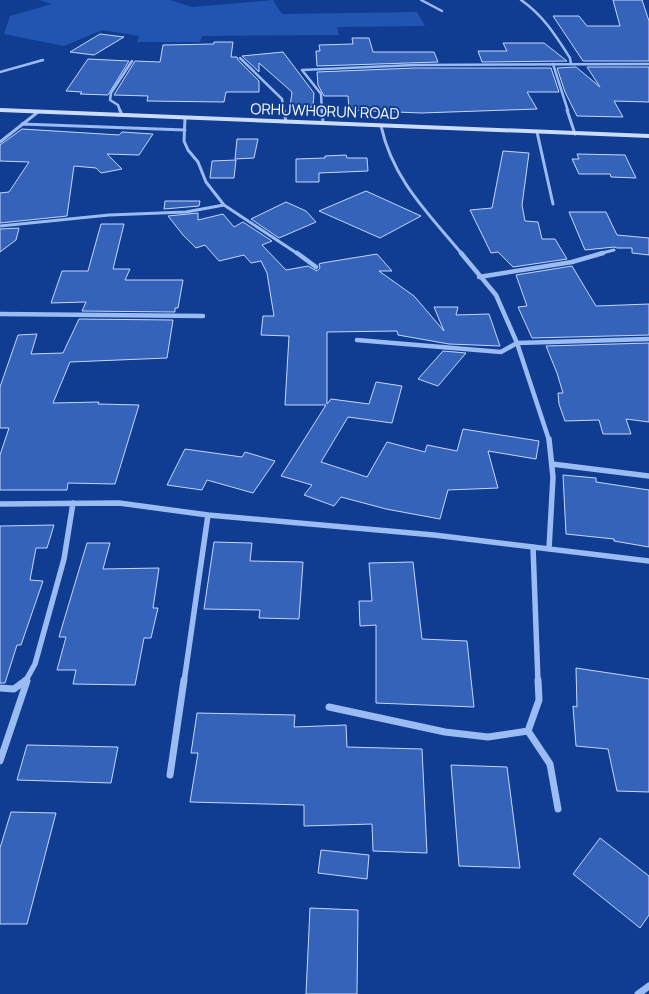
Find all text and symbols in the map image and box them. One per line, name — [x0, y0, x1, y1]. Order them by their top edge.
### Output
street label: ORHUWHORUN ROAD — [250, 98, 400, 124]

